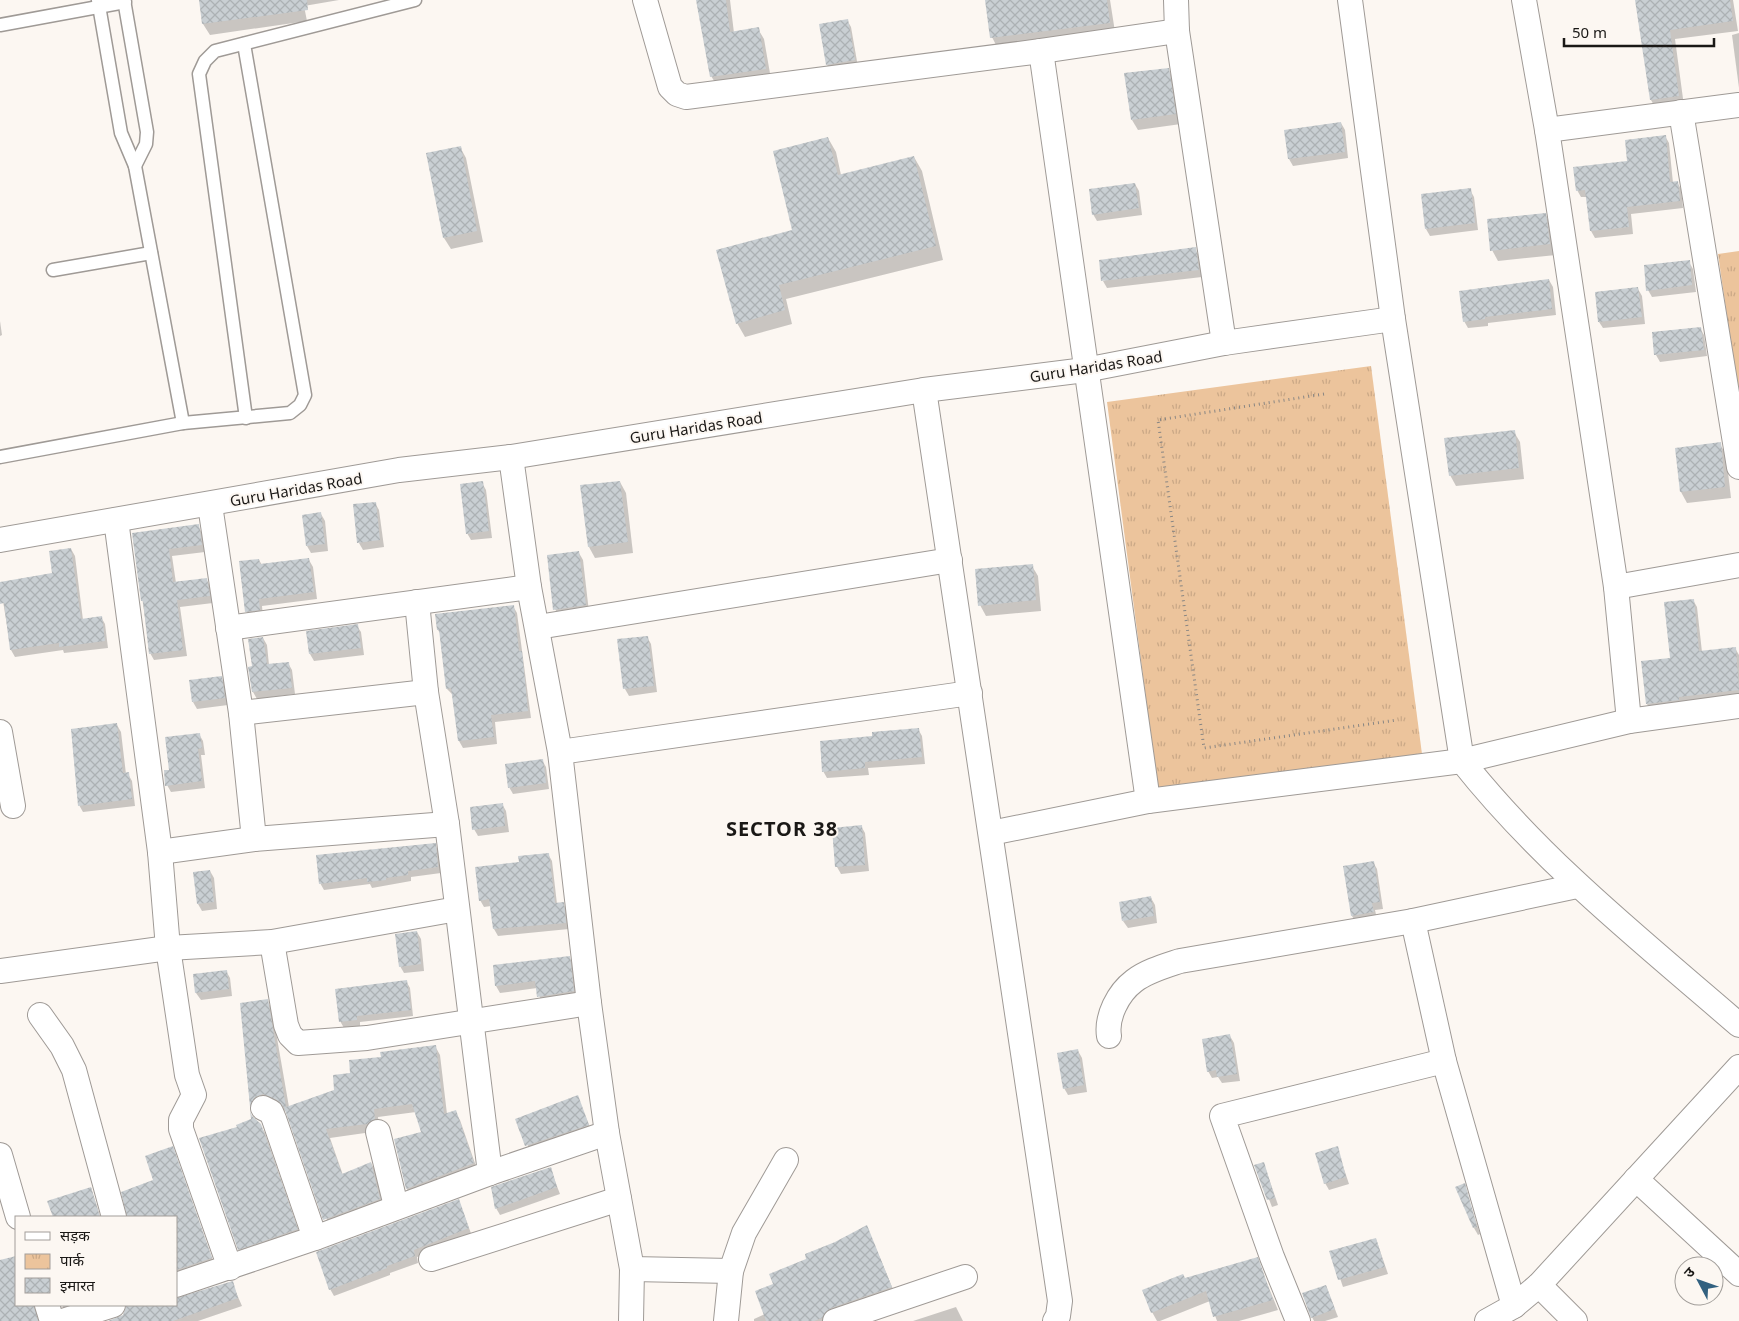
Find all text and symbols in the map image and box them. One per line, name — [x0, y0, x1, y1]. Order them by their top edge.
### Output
scale bar — [1564, 15, 1714, 47]
text: 50 m — [1572, 22, 1607, 42]
street label: Guru Haridas Road — [1028, 346, 1164, 386]
street label: Guru Haridas Road — [628, 407, 764, 447]
street label: Guru Haridas Road — [228, 468, 364, 510]
district label: SECTOR 38 — [726, 815, 838, 842]
legend — [15, 1216, 178, 1306]
text: सड़क — [60, 1225, 90, 1245]
text: पार्क — [60, 1250, 84, 1270]
north arrow — [1674, 1256, 1724, 1306]
text: उ — [1679, 1262, 1699, 1281]
text: इमारत — [60, 1275, 95, 1295]

